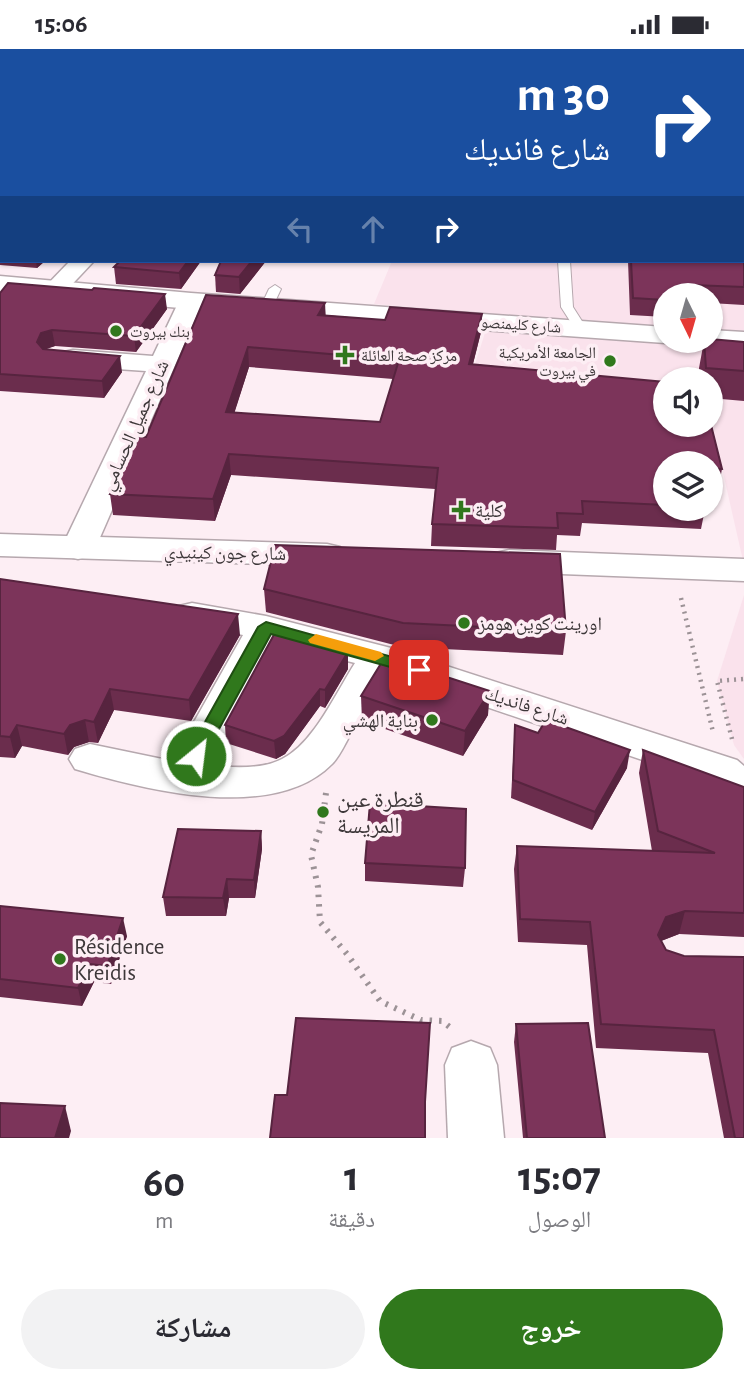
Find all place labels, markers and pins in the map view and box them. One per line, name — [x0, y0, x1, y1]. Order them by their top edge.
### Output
marker: بنك بيروت — [108, 323, 124, 339]
place label: بنك بيروت — [130, 324, 190, 341]
marker: مركز صحة العائلة — [335, 345, 355, 365]
place label: الجامعة الأمريكية في بيروت — [499, 345, 596, 383]
place label: مركز صحة العائلة — [361, 348, 457, 365]
marker: الجامعة الأمريكية في بيروت — [602, 353, 618, 369]
marker: كلية — [453, 502, 469, 518]
place label: كلية — [475, 502, 503, 521]
marker: اورينت كوين هومز — [456, 615, 472, 631]
place label: اورينت كوين هومز — [477, 615, 602, 635]
pin — [389, 640, 449, 700]
place label: بناية الهشي — [343, 712, 418, 736]
marker: بناية الهشي — [424, 712, 440, 728]
place label: قنطرة عين المريسة — [337, 789, 424, 838]
marker: قنطرة عين المريسة — [315, 804, 331, 820]
place label: Résidence Kreidis — [74, 936, 164, 985]
marker: Résidence Kreidis — [52, 951, 68, 967]

